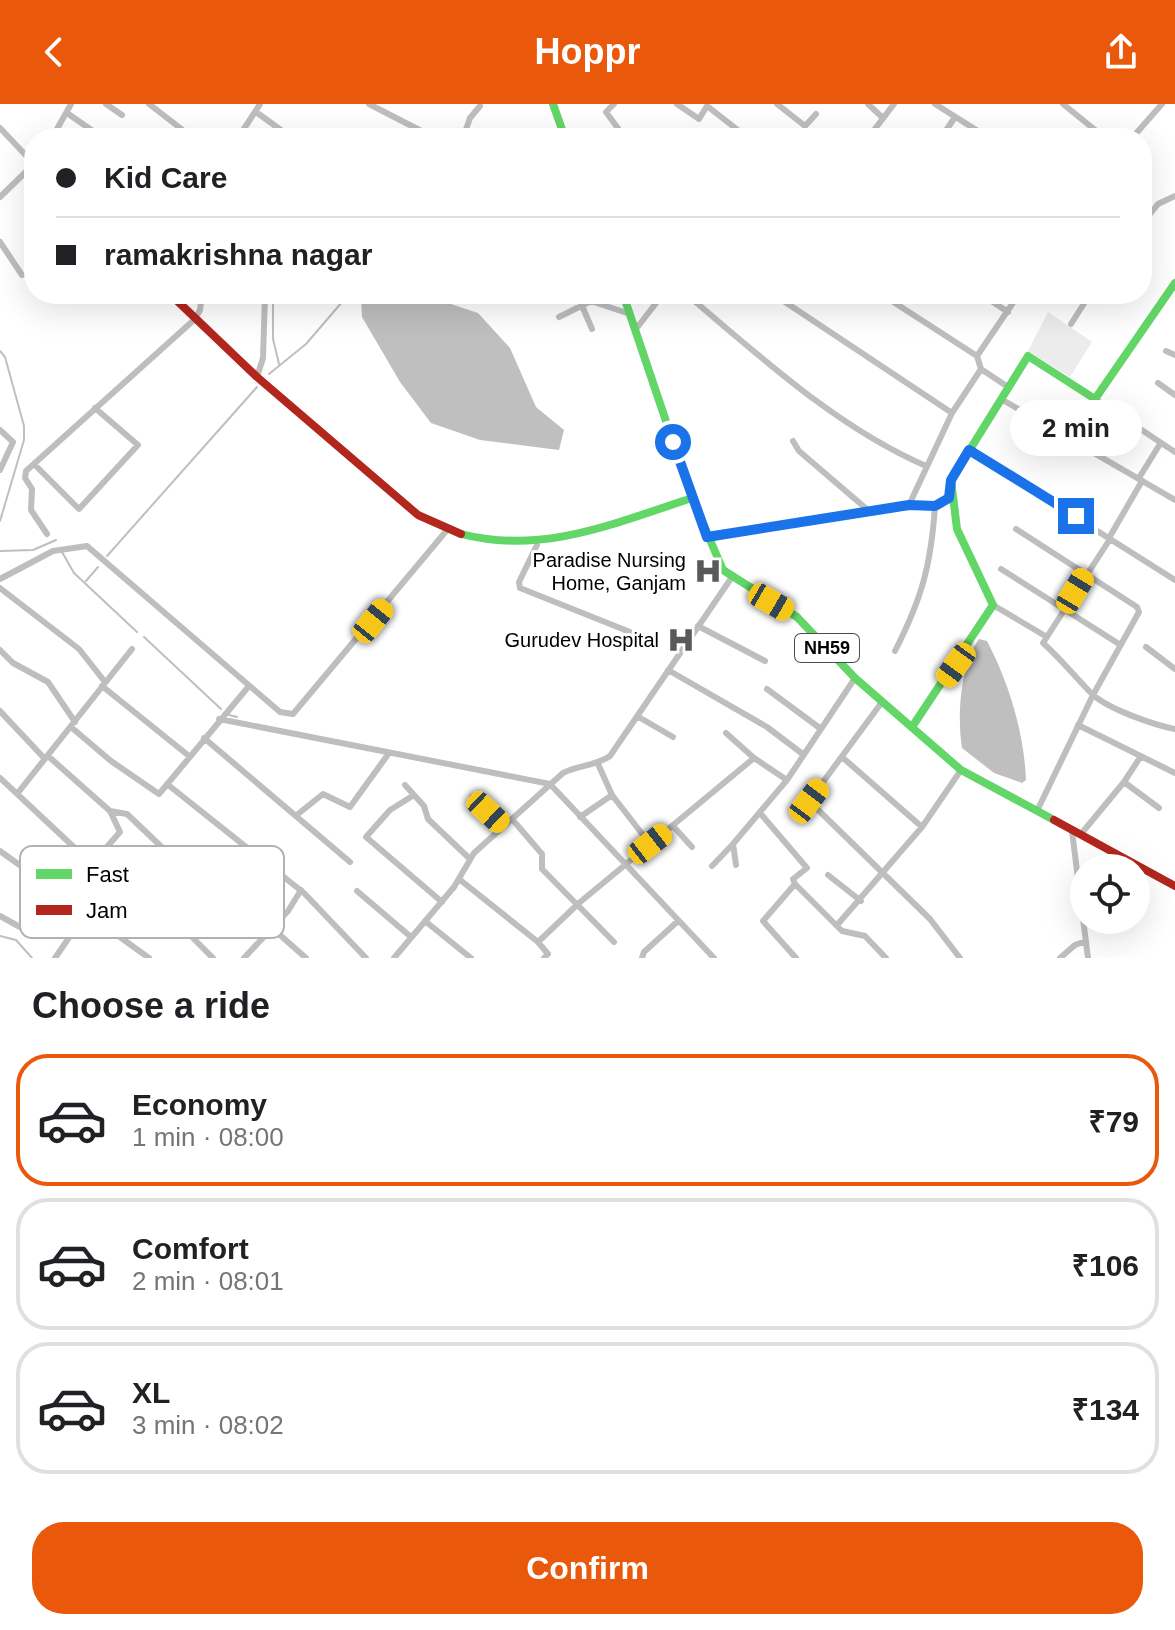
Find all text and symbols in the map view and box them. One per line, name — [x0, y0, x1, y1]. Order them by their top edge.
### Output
icon: back — [32, 30, 76, 74]
icon: share — [1099, 30, 1143, 74]
text: Hoppr — [535, 31, 640, 72]
text: Kid Care — [104, 161, 227, 194]
text: ramakrishna nagar — [104, 238, 372, 271]
callout: 2 min — [1010, 400, 1142, 456]
text: 2 min — [1042, 413, 1110, 443]
route start — [655, 424, 691, 460]
route end — [1058, 498, 1094, 534]
place label: Paradise Nursing Home, Ganjam — [533, 549, 686, 594]
hospital icon: Paradise Nursing Home, Ganjam — [693, 556, 723, 586]
car — [1052, 564, 1098, 618]
car — [744, 580, 798, 624]
car — [349, 595, 397, 647]
hospital icon: Gurudev Hospital — [666, 625, 696, 655]
place label: Gurudev Hospital — [504, 629, 659, 651]
road number: NH59 — [795, 634, 859, 662]
car — [932, 639, 980, 691]
car — [785, 775, 833, 827]
car — [462, 787, 514, 837]
car — [624, 820, 676, 868]
legend — [20, 846, 284, 938]
map controls — [1070, 854, 1150, 934]
button: locate — [1070, 854, 1150, 934]
text: Fast — [86, 862, 129, 887]
text: Jam — [86, 898, 128, 923]
text: Choose a ride — [32, 985, 270, 1026]
icon: car — [36, 1084, 108, 1156]
text: Economy — [132, 1088, 267, 1121]
text: ₹79 — [1088, 1105, 1139, 1138]
text: 1 min · 08:00 — [132, 1122, 284, 1152]
icon: car — [36, 1228, 108, 1300]
text: Comfort — [132, 1232, 249, 1265]
text: ₹106 — [1072, 1249, 1139, 1282]
text: 2 min · 08:01 — [132, 1266, 284, 1296]
icon: car — [36, 1372, 108, 1444]
text: XL — [132, 1376, 170, 1409]
text: ₹134 — [1072, 1393, 1139, 1426]
text: 3 min · 08:02 — [132, 1410, 284, 1440]
button: Confirm — [32, 1522, 1143, 1614]

